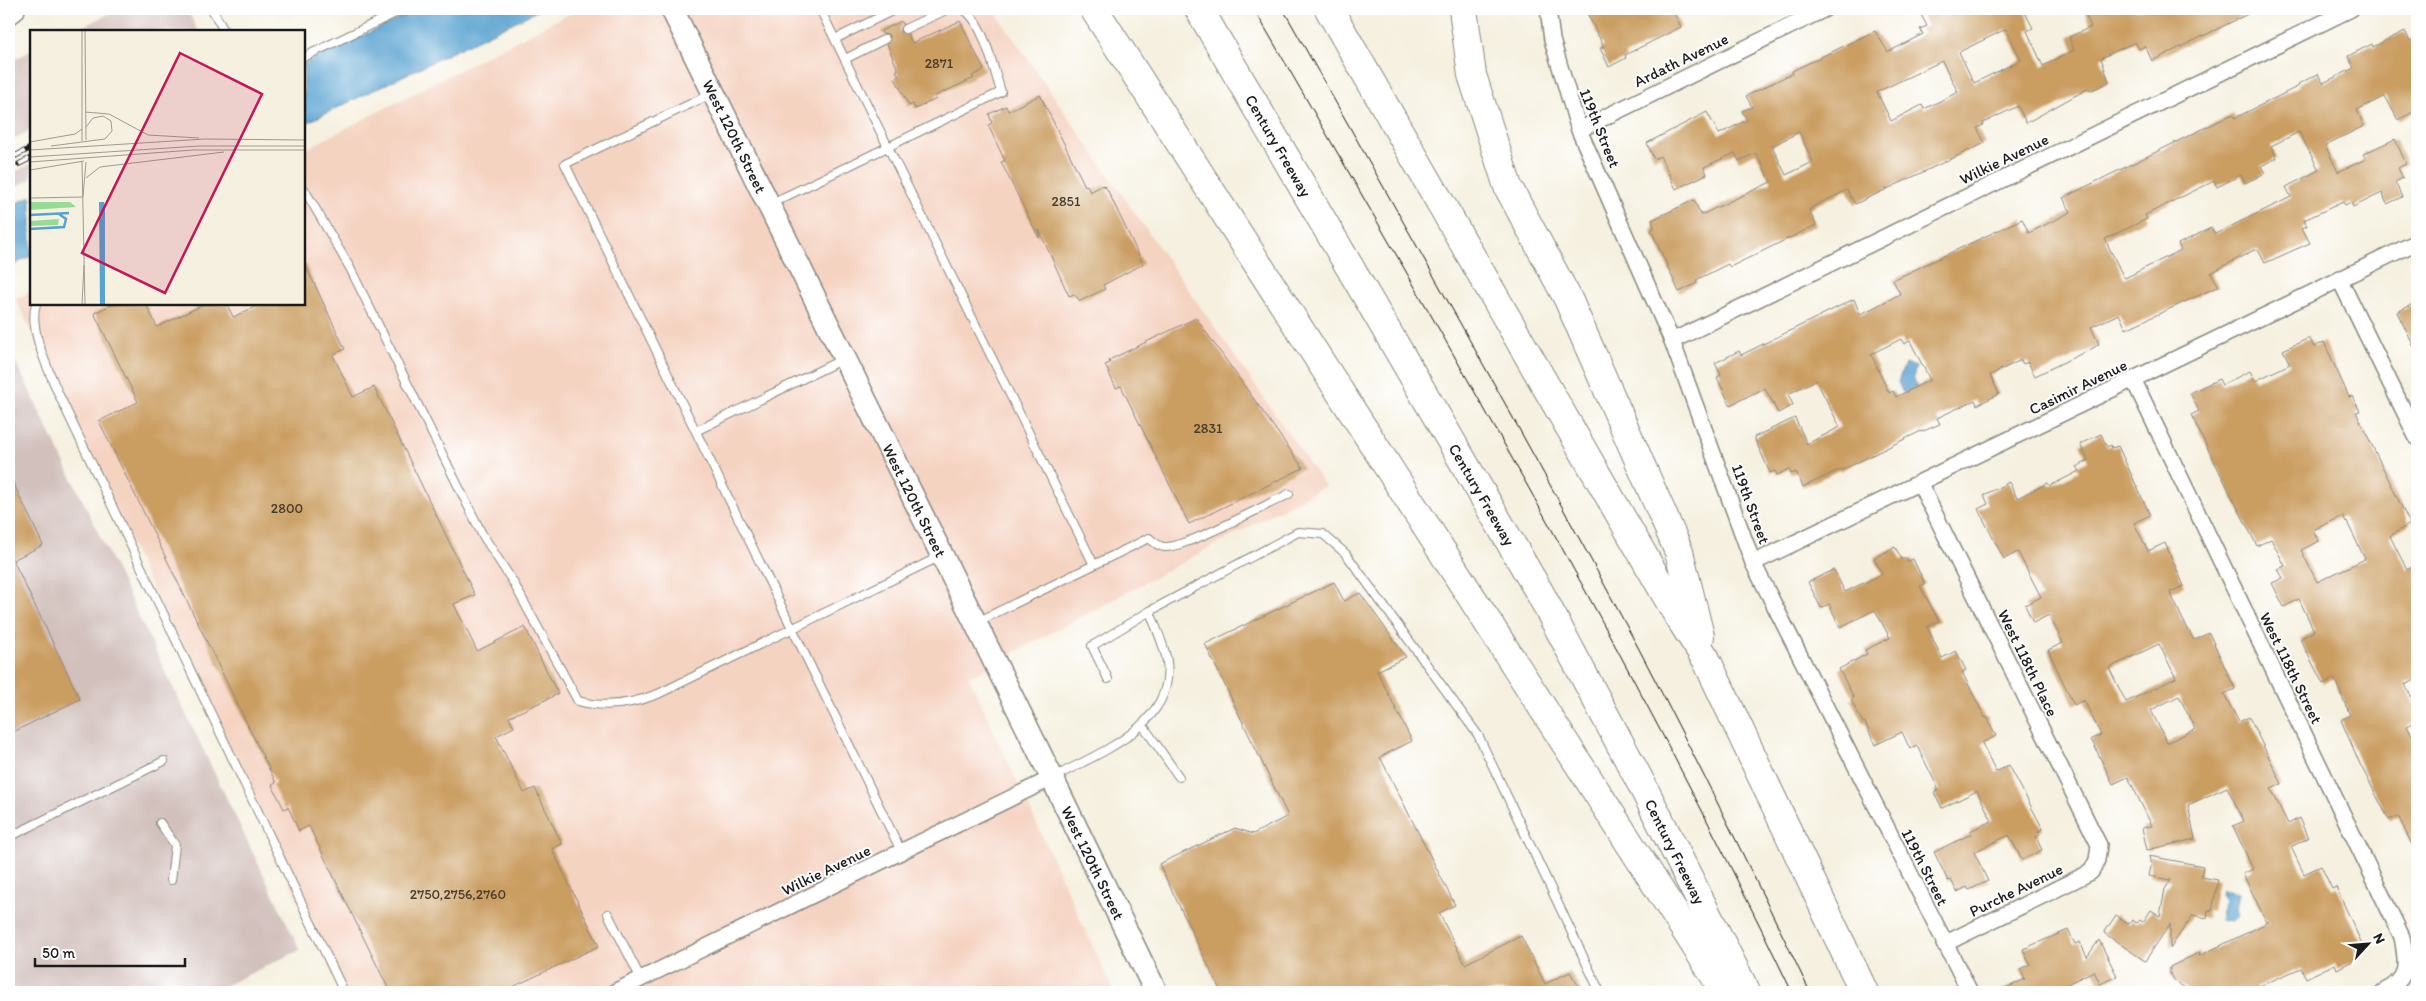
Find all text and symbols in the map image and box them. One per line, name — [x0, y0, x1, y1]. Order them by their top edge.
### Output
street label: Ardath Avenue — [1631, 29, 1731, 91]
inset map — [30, 30, 305, 305]
house number: 2871 — [925, 55, 954, 72]
street label: West 120th Street — [699, 76, 771, 196]
street label: 119th Street — [1576, 86, 1624, 170]
street label: Century Freeway — [1241, 91, 1316, 200]
street label: Wilkie Avenue — [1956, 129, 2052, 189]
house number: 2851 — [1052, 193, 1081, 210]
street label: Casimir Avenue — [2026, 355, 2130, 419]
house number: 2831 — [1193, 420, 1223, 437]
street label: West 120th Street — [879, 440, 951, 560]
street label: Century Freeway — [1445, 440, 1520, 549]
street label: 119th Street — [1728, 461, 1774, 547]
house number: 2800 — [271, 500, 303, 517]
street label: West 118th Place — [1994, 607, 2062, 719]
street label: West 118th Street — [2256, 609, 2326, 727]
street label: Century Freeway — [1641, 796, 1710, 908]
street label: West 120th Street — [1058, 803, 1129, 923]
street label: 119th Street — [1898, 825, 1952, 909]
street label: Wilkie Avenue — [778, 840, 874, 900]
street label: Purche Avenue — [1966, 859, 2066, 921]
house number: 2750,2756,2760 — [410, 886, 506, 903]
north arrow — [2344, 918, 2394, 968]
text: N — [2370, 931, 2389, 946]
scale bar — [35, 936, 185, 968]
text: 50 m — [42, 944, 75, 962]

